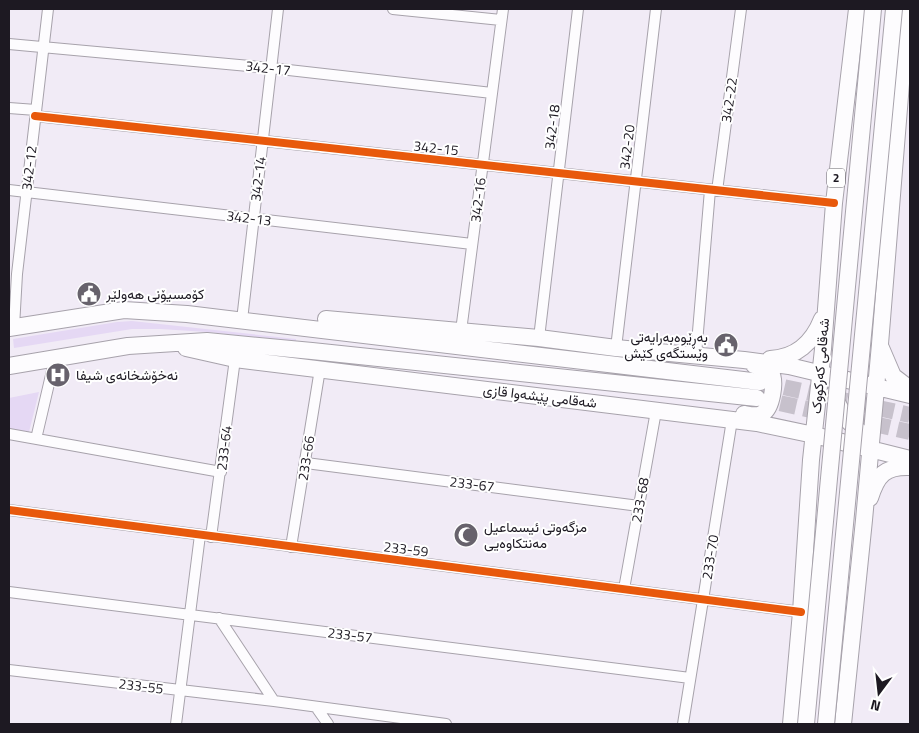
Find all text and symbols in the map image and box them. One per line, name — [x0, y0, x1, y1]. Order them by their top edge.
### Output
street label: 342-17 — [244, 55, 292, 80]
street label: 342-22 — [715, 76, 742, 124]
street label: 342-18 — [538, 103, 565, 151]
street label: 342-20 — [613, 123, 640, 171]
street label: 342-15 — [412, 135, 460, 160]
street label: 342-12 — [15, 144, 42, 192]
street label: 342-14 — [244, 155, 271, 203]
road number: 2 — [827, 168, 845, 188]
street label: 342-16 — [464, 176, 491, 224]
street label: 342-13 — [225, 204, 273, 231]
public building icon: کۆمسیۆنی هەولێر — [76, 281, 102, 307]
place label: کۆمسیۆنی هەولێر — [105, 283, 204, 304]
street label: شەقامی کەرکووک — [805, 317, 834, 415]
place label: بەڕێوەبەرایەتی وێستگەی کێش — [624, 326, 708, 363]
public building icon: بەڕێوەبەرایەتی وێستگەی کێش — [713, 332, 739, 358]
hospital icon: نەخۆشخانەی شیفا — [45, 362, 71, 388]
place label: نەخۆشخانەی شیفا — [76, 364, 178, 385]
street label: شەقامی پێشەوا قازی — [482, 378, 598, 413]
street label: 233-64 — [210, 424, 237, 472]
street label: 233-66 — [292, 434, 319, 482]
street label: 233-67 — [448, 470, 496, 497]
street label: 233-68 — [625, 476, 654, 524]
place label: مزگەوتی ئیسماعیل مەنتکاوەیی — [484, 516, 587, 553]
mosque icon: مزگەوتی ئیسماعیل مەنتکاوەیی — [453, 522, 479, 548]
street label: 233-70 — [696, 533, 723, 581]
street label: 233-59 — [382, 535, 430, 562]
street label: 233-57 — [326, 621, 374, 648]
north arrow — [854, 668, 904, 718]
street label: 233-55 — [117, 672, 165, 699]
text: N — [868, 695, 883, 717]

